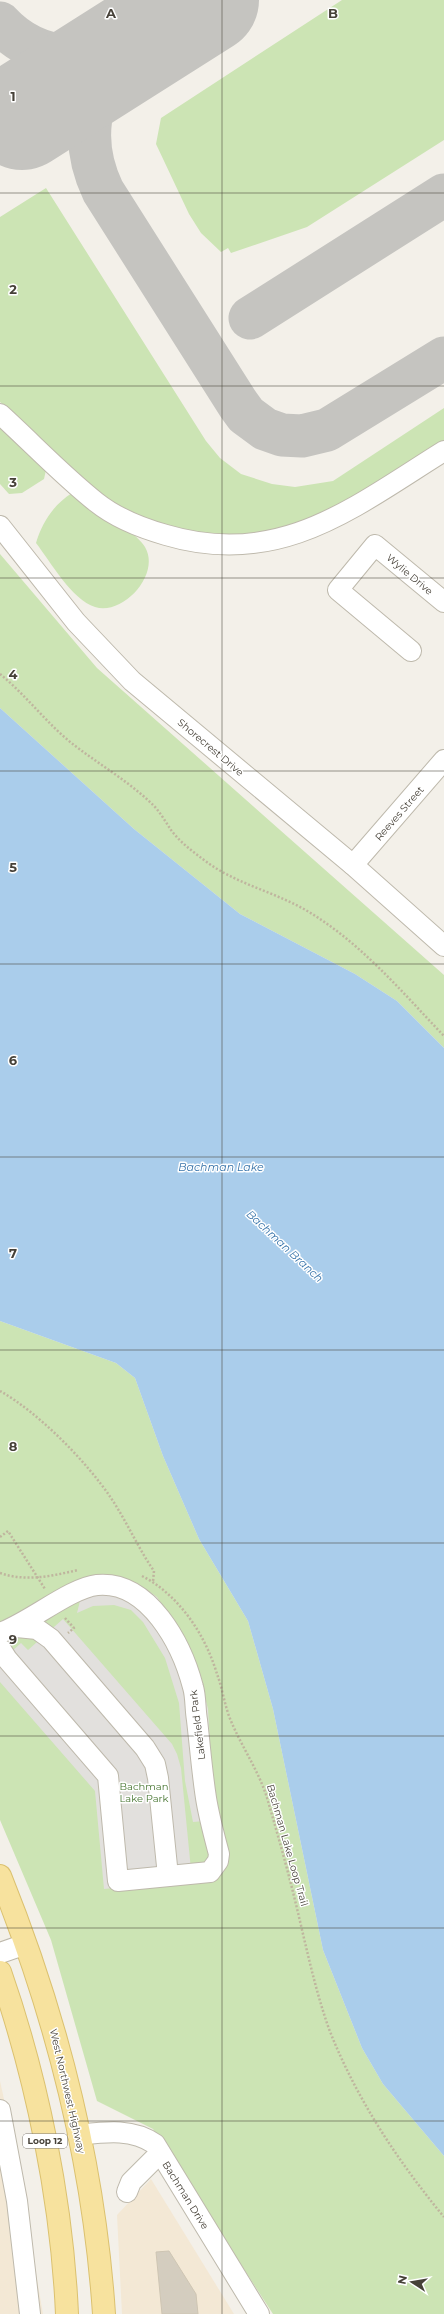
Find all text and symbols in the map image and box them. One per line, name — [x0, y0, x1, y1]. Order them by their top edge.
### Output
text: A — [105, 5, 117, 21]
text: B — [328, 5, 338, 21]
text: 1 — [10, 88, 16, 104]
text: 2 — [9, 281, 17, 297]
text: 3 — [8, 474, 17, 490]
street label: Wylie Drive — [384, 551, 436, 598]
text: 4 — [9, 666, 18, 682]
street label: Shorecrest Drive — [175, 716, 246, 779]
street label: Reeves Street — [372, 783, 427, 843]
text: 5 — [9, 859, 17, 875]
text: 6 — [9, 1052, 18, 1068]
water label: Bachman Lake — [178, 1160, 264, 1174]
water label: Bachman Branch — [244, 1207, 326, 1285]
text: 7 — [9, 1245, 17, 1261]
text: 8 — [9, 1438, 18, 1454]
text: 9 — [9, 1631, 17, 1647]
street label: Lakefield Park — [187, 1689, 208, 1761]
park label: Bachman Lake Park — [119, 1780, 169, 1805]
street label: Bachman Lake Loop Trail — [264, 1783, 311, 1908]
street label: West Northwest Highway — [47, 2027, 88, 2155]
road number: Loop 12 — [23, 2134, 67, 2148]
street label: Bachman Drive — [159, 2159, 212, 2232]
north arrow — [392, 2262, 432, 2302]
text: N — [394, 2274, 410, 2286]

